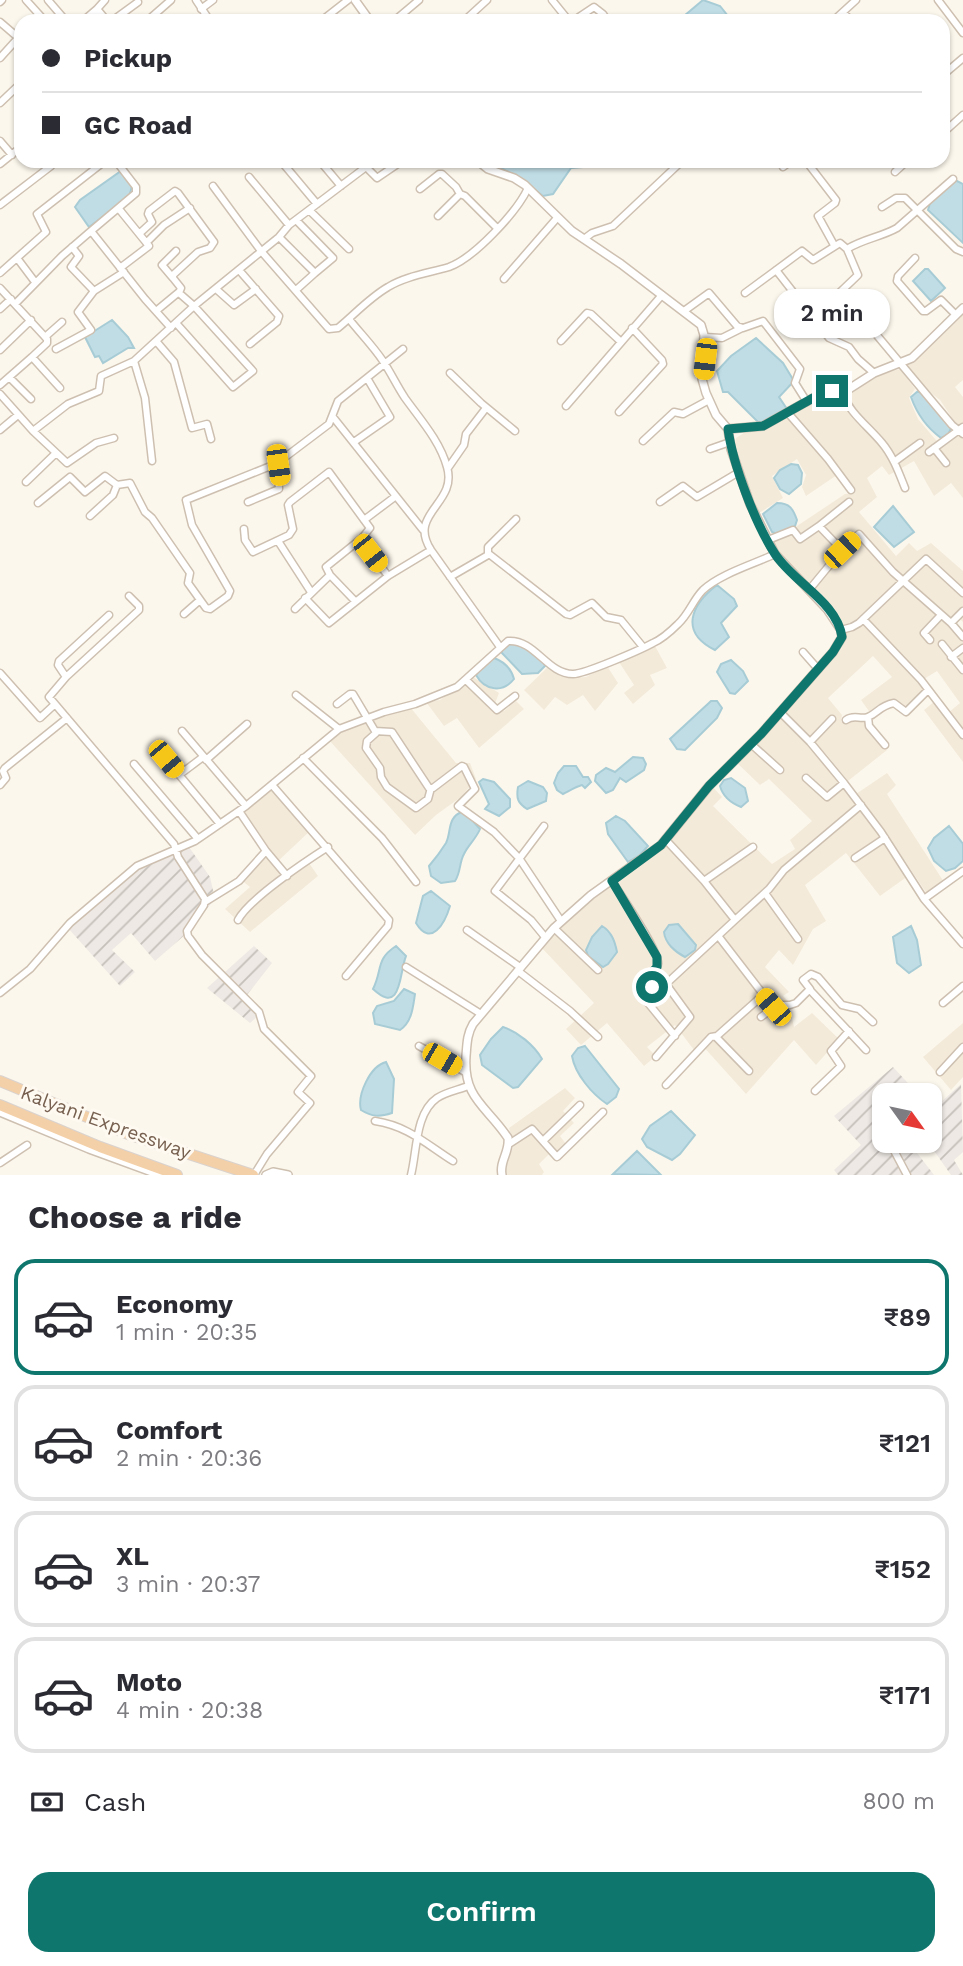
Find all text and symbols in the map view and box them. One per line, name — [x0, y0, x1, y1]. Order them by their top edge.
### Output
text: Pickup — [84, 43, 172, 73]
text: GC Road — [84, 110, 192, 140]
callout: 2 min — [774, 290, 890, 338]
text: 2 min — [800, 300, 864, 327]
car — [693, 337, 718, 381]
route end — [816, 375, 848, 407]
car — [265, 443, 292, 487]
car — [820, 528, 865, 572]
car — [349, 530, 392, 576]
car — [145, 736, 188, 782]
route start — [636, 971, 668, 1003]
car — [752, 984, 795, 1030]
car — [419, 1039, 466, 1079]
street label: Kalyani Expressway — [18, 1081, 194, 1164]
north arrow — [872, 1083, 942, 1153]
map controls — [872, 1083, 942, 1153]
text: Choose a ride — [28, 1198, 242, 1236]
icon: car — [32, 1286, 95, 1349]
text: Economy — [116, 1289, 233, 1319]
text: ₹89 — [884, 1302, 931, 1332]
text: 1 min · 20:35 — [116, 1319, 257, 1346]
icon: car — [32, 1412, 95, 1475]
text: Comfort — [116, 1415, 222, 1445]
text: ₹121 — [879, 1428, 931, 1458]
text: 2 min · 20:36 — [116, 1445, 262, 1472]
icon: car — [32, 1538, 95, 1601]
text: XL — [116, 1541, 149, 1571]
text: ₹152 — [874, 1554, 931, 1584]
text: 3 min · 20:37 — [116, 1571, 260, 1598]
icon: car — [32, 1664, 95, 1727]
text: Moto — [116, 1667, 182, 1697]
text: ₹171 — [879, 1680, 931, 1710]
text: 4 min · 20:38 — [116, 1697, 263, 1724]
icon: cash — [28, 1783, 66, 1821]
text: Cash — [84, 1787, 146, 1817]
text: 800 m — [862, 1788, 935, 1815]
button: Confirm — [28, 1872, 935, 1952]

